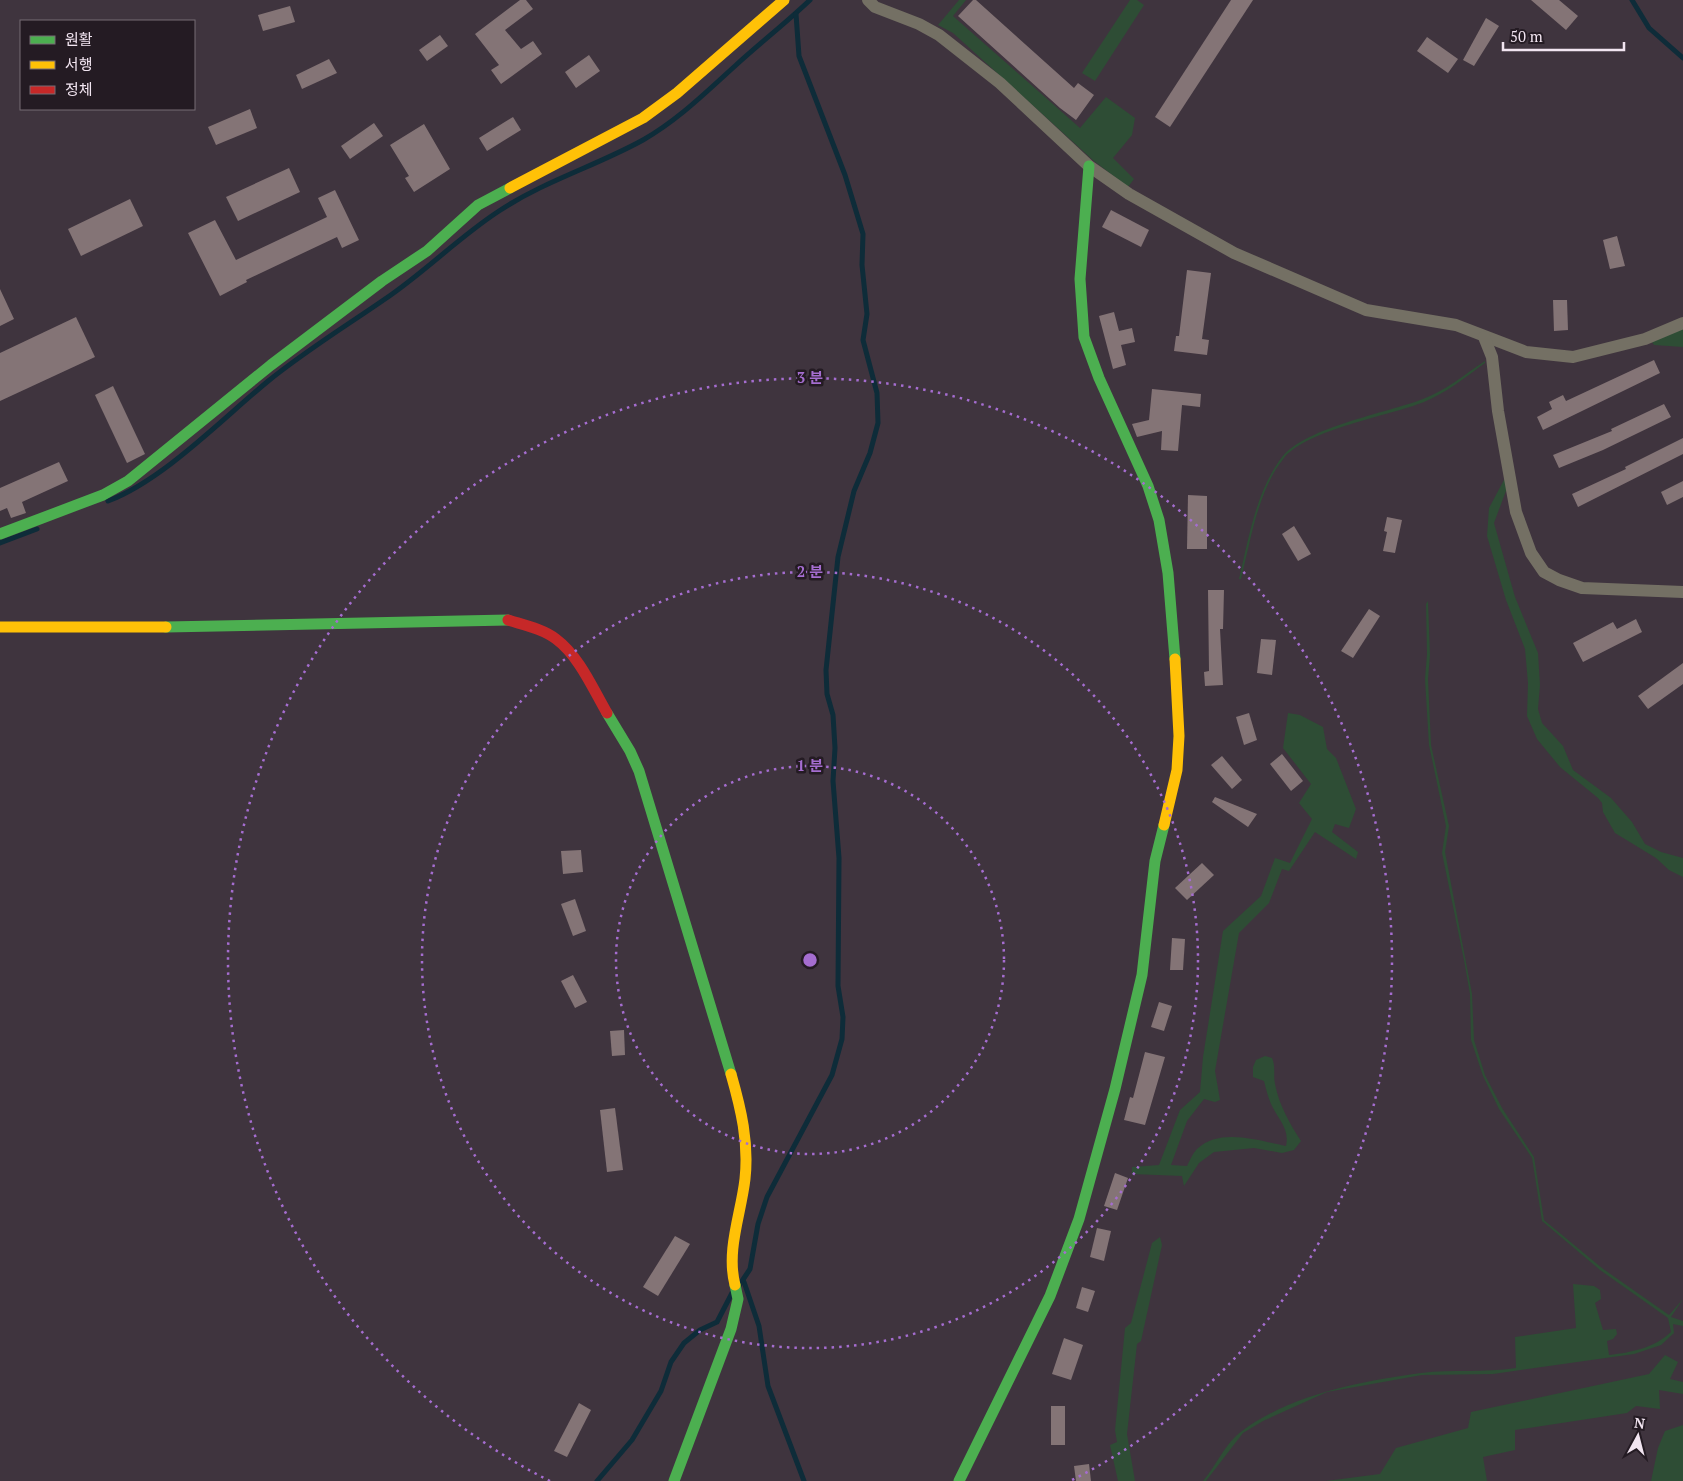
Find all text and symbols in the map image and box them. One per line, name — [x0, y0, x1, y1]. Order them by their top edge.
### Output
legend — [20, 20, 195, 110]
scale bar — [1503, 20, 1624, 52]
text: 50 m — [1510, 26, 1543, 46]
text: 원활 — [65, 29, 93, 49]
text: 서행 — [65, 54, 93, 74]
text: 정체 — [65, 79, 93, 99]
text: 3 분 — [797, 367, 823, 387]
text: 2 분 — [797, 561, 823, 581]
text: 1 분 — [797, 755, 823, 775]
centre of rings — [801, 951, 819, 969]
north arrow — [1613, 1411, 1663, 1461]
text: N — [1633, 1413, 1646, 1433]

